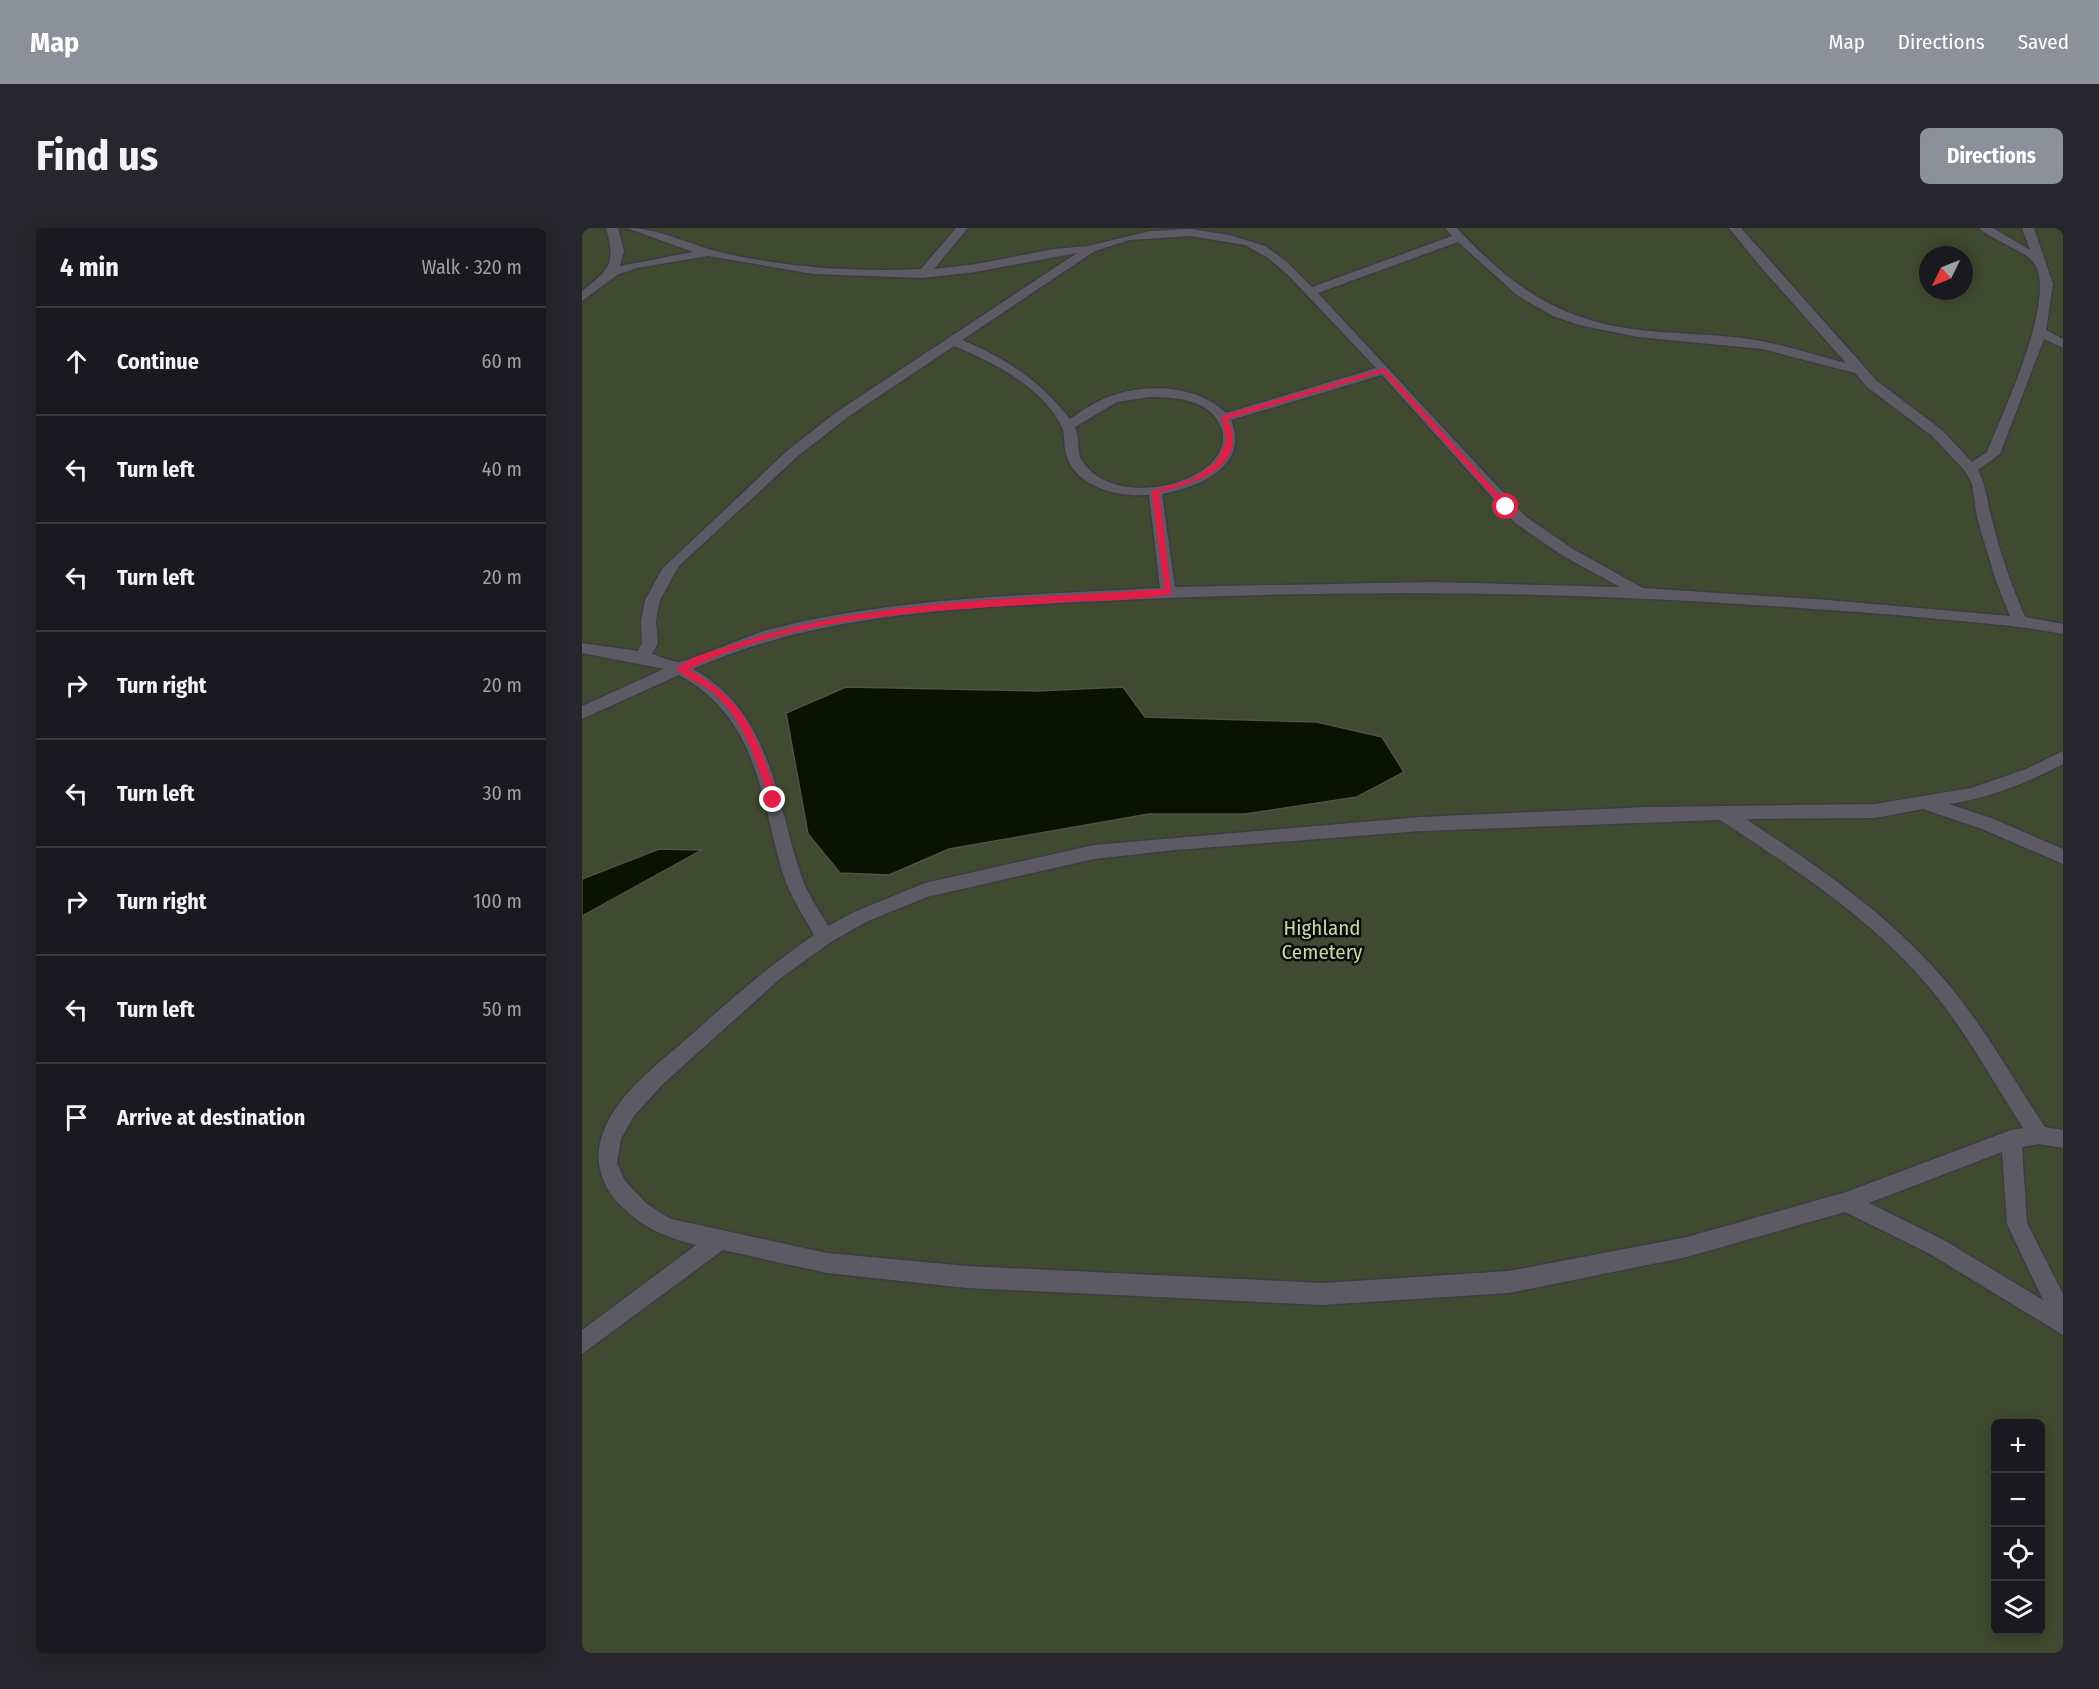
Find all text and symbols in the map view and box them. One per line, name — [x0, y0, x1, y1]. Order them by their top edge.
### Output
text: Map — [30, 26, 79, 59]
text: Map — [1828, 29, 1865, 55]
text: Directions — [1898, 29, 1985, 55]
text: Saved — [2018, 29, 2069, 55]
button: Directions — [1920, 128, 2063, 184]
text: Find us — [36, 131, 158, 181]
north arrow — [1919, 246, 1973, 300]
text: 4 min — [60, 252, 119, 283]
text: Walk · 320 m — [422, 255, 522, 279]
icon: ahead — [60, 345, 93, 378]
text: Continue — [117, 348, 199, 375]
text: 60 m — [482, 349, 522, 373]
icon: left — [60, 453, 93, 486]
text: Turn left — [117, 456, 195, 483]
text: 40 m — [482, 457, 522, 481]
route start — [1492, 493, 1518, 519]
icon: left — [60, 561, 93, 594]
text: Turn left — [117, 564, 195, 591]
text: 20 m — [483, 565, 522, 589]
icon: right — [60, 669, 93, 702]
text: Turn right — [117, 672, 206, 699]
text: 20 m — [483, 673, 522, 697]
icon: left — [60, 777, 93, 810]
text: Turn left — [117, 780, 195, 807]
text: 30 m — [482, 781, 522, 805]
route end — [759, 786, 785, 812]
icon: right — [60, 885, 93, 918]
text: Turn right — [117, 888, 206, 915]
text: 100 m — [473, 889, 522, 913]
park label: Highland Cemetery — [1282, 915, 1363, 965]
icon: left — [60, 993, 93, 1026]
text: Turn left — [117, 996, 195, 1023]
text: 50 m — [482, 997, 522, 1021]
icon: arrive — [60, 1101, 93, 1134]
text: Arrive at destination — [117, 1104, 305, 1131]
map controls — [1991, 1419, 2045, 1635]
button: + — [1991, 1419, 2045, 1473]
button: − — [1991, 1473, 2045, 1527]
button: locate — [1991, 1527, 2045, 1581]
button: layers — [1991, 1581, 2045, 1635]

